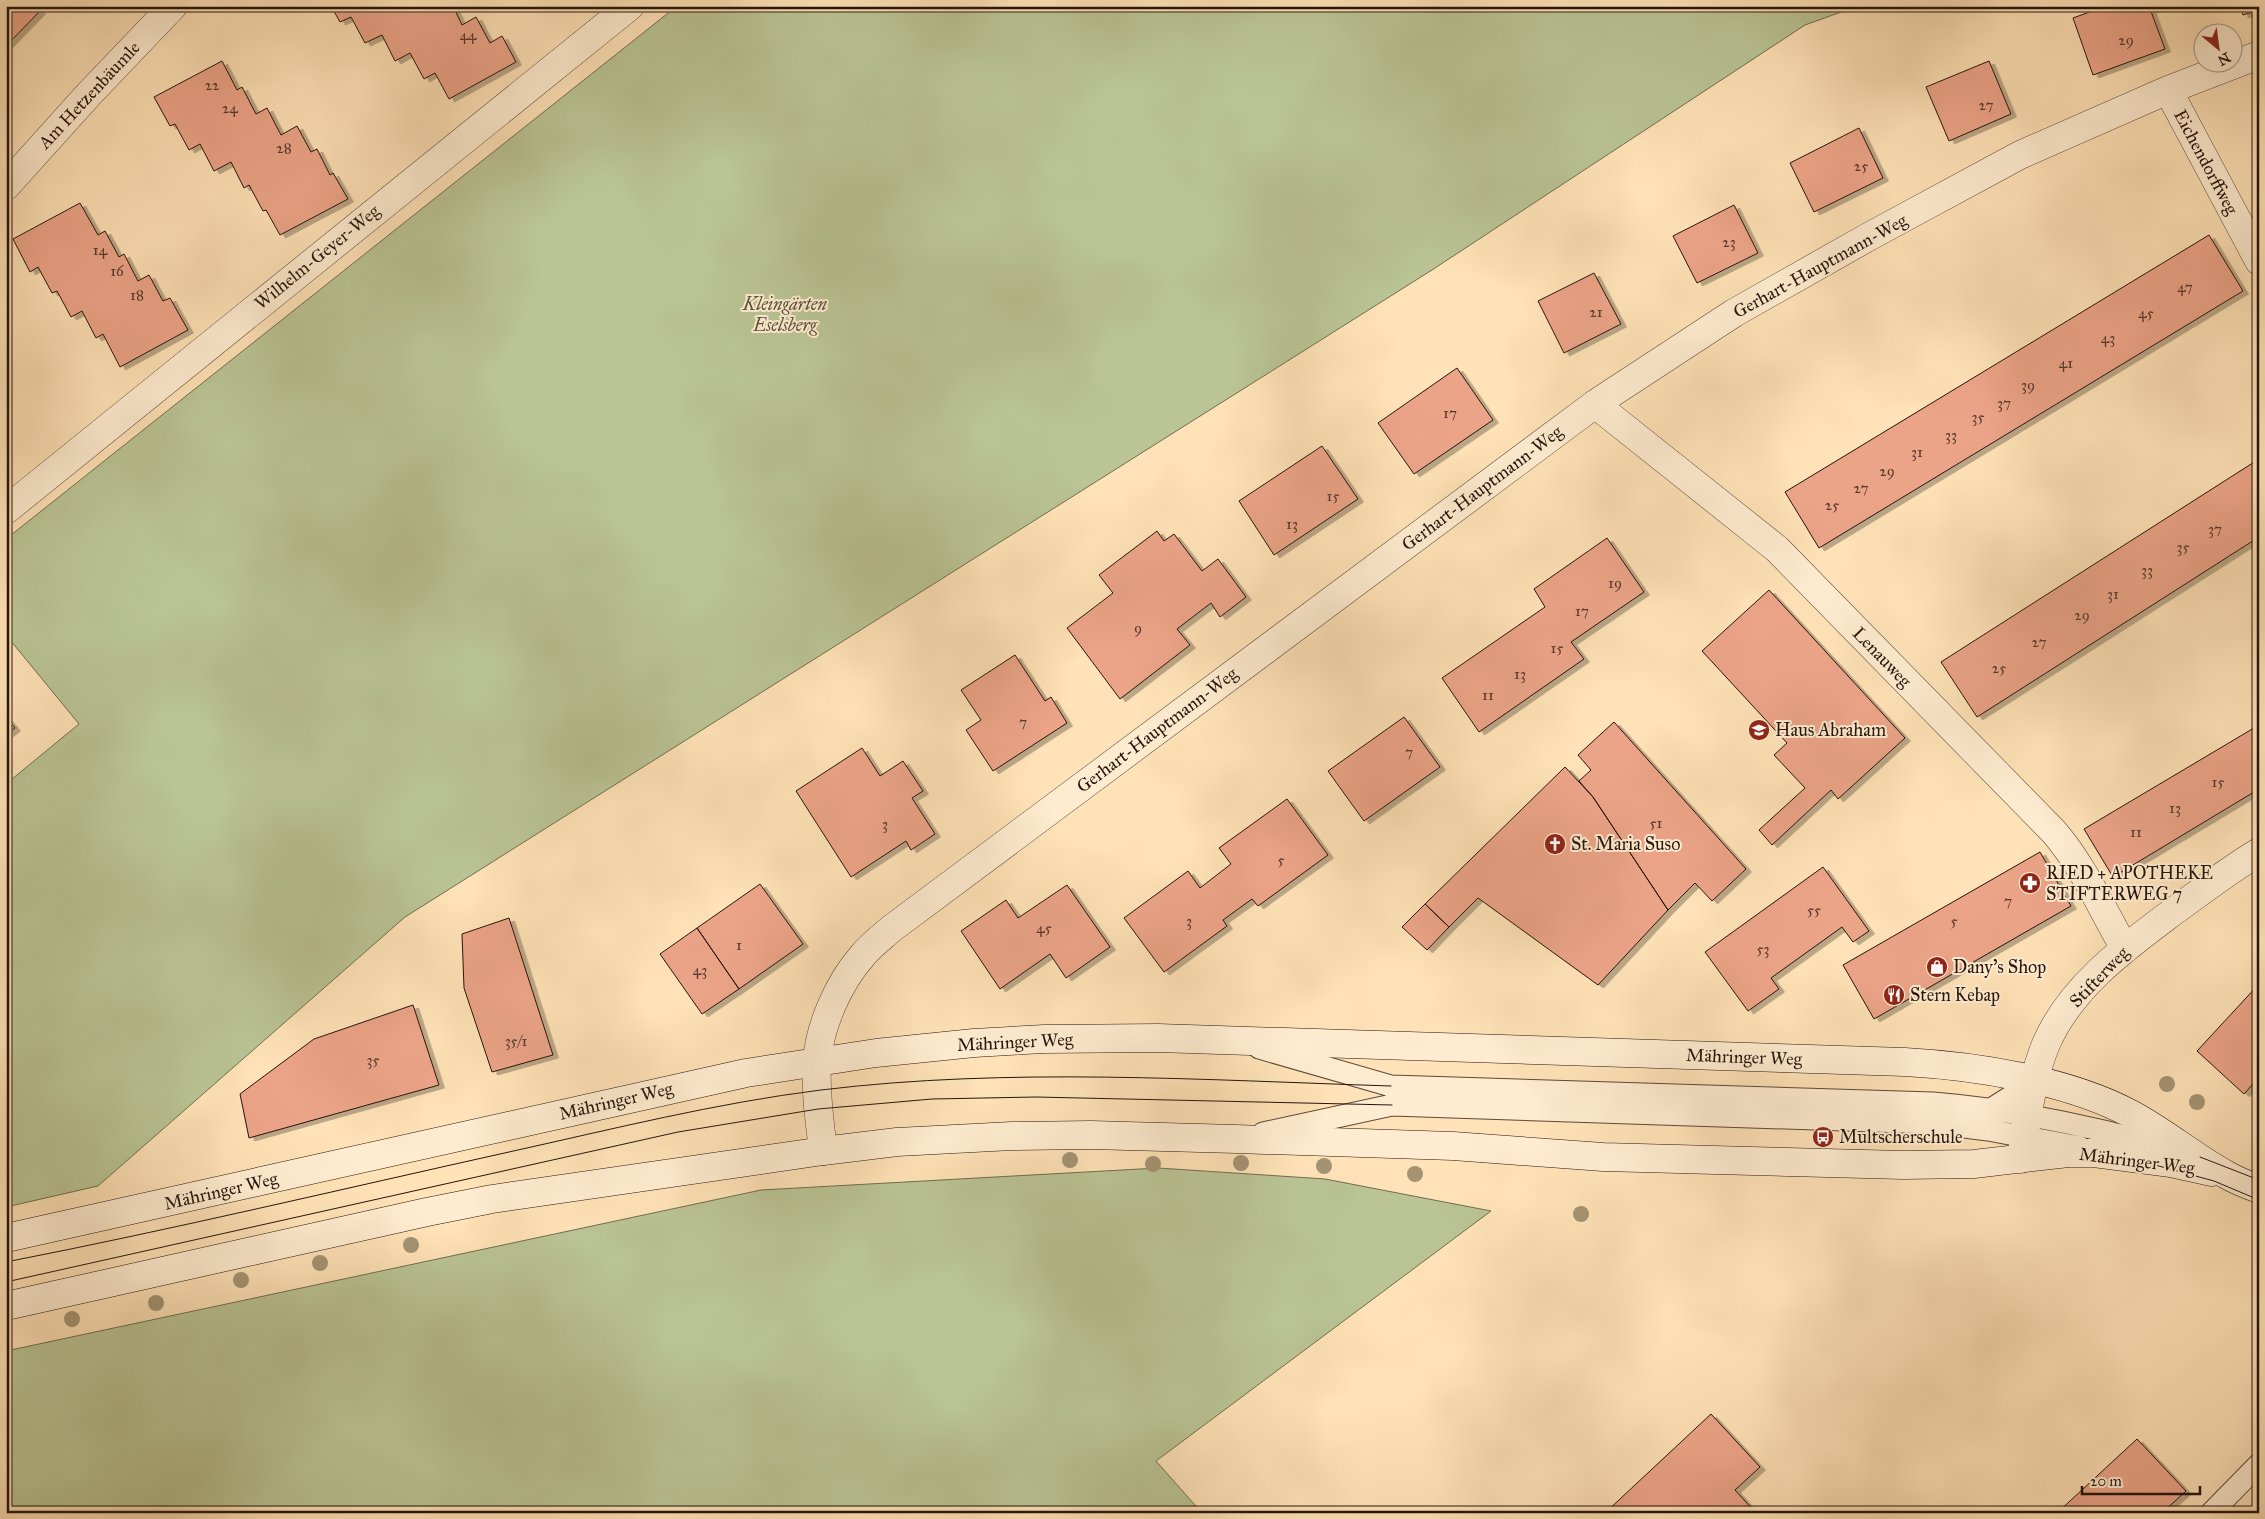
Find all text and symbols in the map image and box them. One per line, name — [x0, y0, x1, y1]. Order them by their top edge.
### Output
north arrow — [2192, 22, 2242, 72]
house number: 44 — [460, 26, 477, 44]
house number: 29 — [2118, 31, 2134, 49]
street label: Am Hetzenbäumle — [33, 37, 145, 154]
text: N — [2215, 49, 2233, 69]
house number: 22 — [205, 76, 220, 94]
house number: 27 — [1979, 96, 1994, 114]
house number: 24 — [222, 99, 239, 117]
street label: Eichendorffweg — [2168, 106, 2243, 219]
house number: 28 — [276, 139, 292, 157]
house number: 25 — [1854, 157, 1868, 175]
street label: Wilhelm-Geyer-Weg — [250, 199, 385, 315]
street label: Gerhart-Hauptmann-Weg — [1729, 209, 1912, 324]
house number: 23 — [1722, 233, 1736, 251]
house number: 14 — [93, 241, 108, 259]
house number: 16 — [110, 262, 125, 280]
house number: 47 — [2177, 278, 2193, 296]
house number: 18 — [130, 286, 144, 304]
park label: Kleingärten Eselsberg — [742, 293, 828, 336]
house number: 21 — [1589, 303, 1603, 321]
house number: 45 — [2138, 304, 2154, 322]
house number: 43 — [2101, 329, 2115, 347]
house number: 41 — [2059, 354, 2073, 372]
house number: 39 — [2021, 376, 2035, 394]
house number: 37 — [1997, 394, 2011, 412]
house number: 17 — [1443, 404, 1457, 422]
house number: 35 — [1972, 408, 1985, 426]
street label: Gerhart-Hauptmann-Weg — [1397, 420, 1568, 556]
house number: 33 — [1945, 426, 1957, 444]
house number: 31 — [1911, 443, 1923, 461]
house number: 29 — [1879, 462, 1895, 480]
house number: 27 — [1854, 479, 1869, 497]
house number: 15 — [1327, 487, 1339, 505]
house number: 25 — [1825, 496, 1839, 514]
house number: 13 — [1286, 515, 1298, 533]
house number: 37 — [2208, 520, 2222, 538]
house number: 35 — [2177, 538, 2190, 556]
house number: 33 — [2141, 561, 2153, 579]
house number: 19 — [1608, 574, 1622, 592]
house number: 31 — [2107, 585, 2119, 603]
house number: 17 — [1575, 602, 1589, 620]
house number: 29 — [2074, 606, 2090, 624]
house number: 9 — [1134, 619, 1142, 637]
street label: Lenauweg — [1847, 622, 1916, 693]
house number: 27 — [2032, 633, 2047, 651]
house number: 15 — [1551, 639, 1563, 657]
house number: 25 — [1992, 659, 2006, 677]
street label: Gerhart-Hauptmann-Weg — [1072, 662, 1243, 798]
house number: 13 — [1514, 665, 1526, 683]
house number: 11 — [1482, 686, 1494, 704]
house number: 7 — [1019, 713, 1027, 731]
school or university icon: Haus Abraham — [1747, 718, 1771, 742]
place label: Haus Abraham — [1775, 719, 1886, 741]
house number: 7 — [1405, 743, 1413, 761]
house number: 15 — [2212, 773, 2224, 791]
house number: 13 — [2169, 799, 2181, 817]
house number: 51 — [1650, 814, 1663, 832]
house number: 3 — [882, 815, 888, 833]
house number: 11 — [2130, 823, 2142, 841]
church icon: St. Maria Suso — [1543, 832, 1567, 856]
place label: St. Maria Suso — [1571, 833, 1680, 855]
house number: 5 — [1278, 851, 1285, 869]
place label: RIED + APOTHEKE STIFTERWEG 7 — [2046, 862, 2213, 905]
pharmacy icon: RIED + APOTHEKE STIFTERWEG 7 — [2018, 871, 2042, 895]
house number: 7 — [2004, 892, 2012, 910]
house number: 55 — [1807, 901, 1821, 919]
house number: 3 — [1186, 912, 1192, 930]
house number: 5 — [1951, 912, 1958, 930]
house number: 45 — [1036, 919, 1052, 937]
house number: 1 — [736, 936, 742, 954]
house number: 53 — [1757, 940, 1769, 958]
street label: Stifterweg — [2065, 942, 2134, 1013]
shop icon: Dany's Shop — [1925, 955, 1949, 979]
place label: Dany's Shop — [1953, 956, 2046, 978]
house number: 43 — [693, 961, 707, 979]
restaurant icon: Stern Kebap — [1882, 983, 1906, 1007]
place label: Stern Kebap — [1910, 984, 2000, 1006]
street label: Mähringer Weg — [956, 1028, 1074, 1057]
house number: 35/1 — [505, 1032, 527, 1050]
street label: Mähringer Weg — [1685, 1044, 1803, 1071]
house number: 35 — [367, 1051, 380, 1069]
street label: Mähringer Weg — [557, 1077, 676, 1126]
bus stop icon: Multscherschule — [1811, 1125, 1835, 1149]
place label: Multscherschule — [1839, 1126, 1962, 1148]
street label: Mähringer Weg — [2078, 1143, 2197, 1180]
street label: Mähringer Weg — [162, 1167, 281, 1216]
scale bar — [2082, 1464, 2200, 1496]
text: 20 m — [2090, 1472, 2122, 1490]

